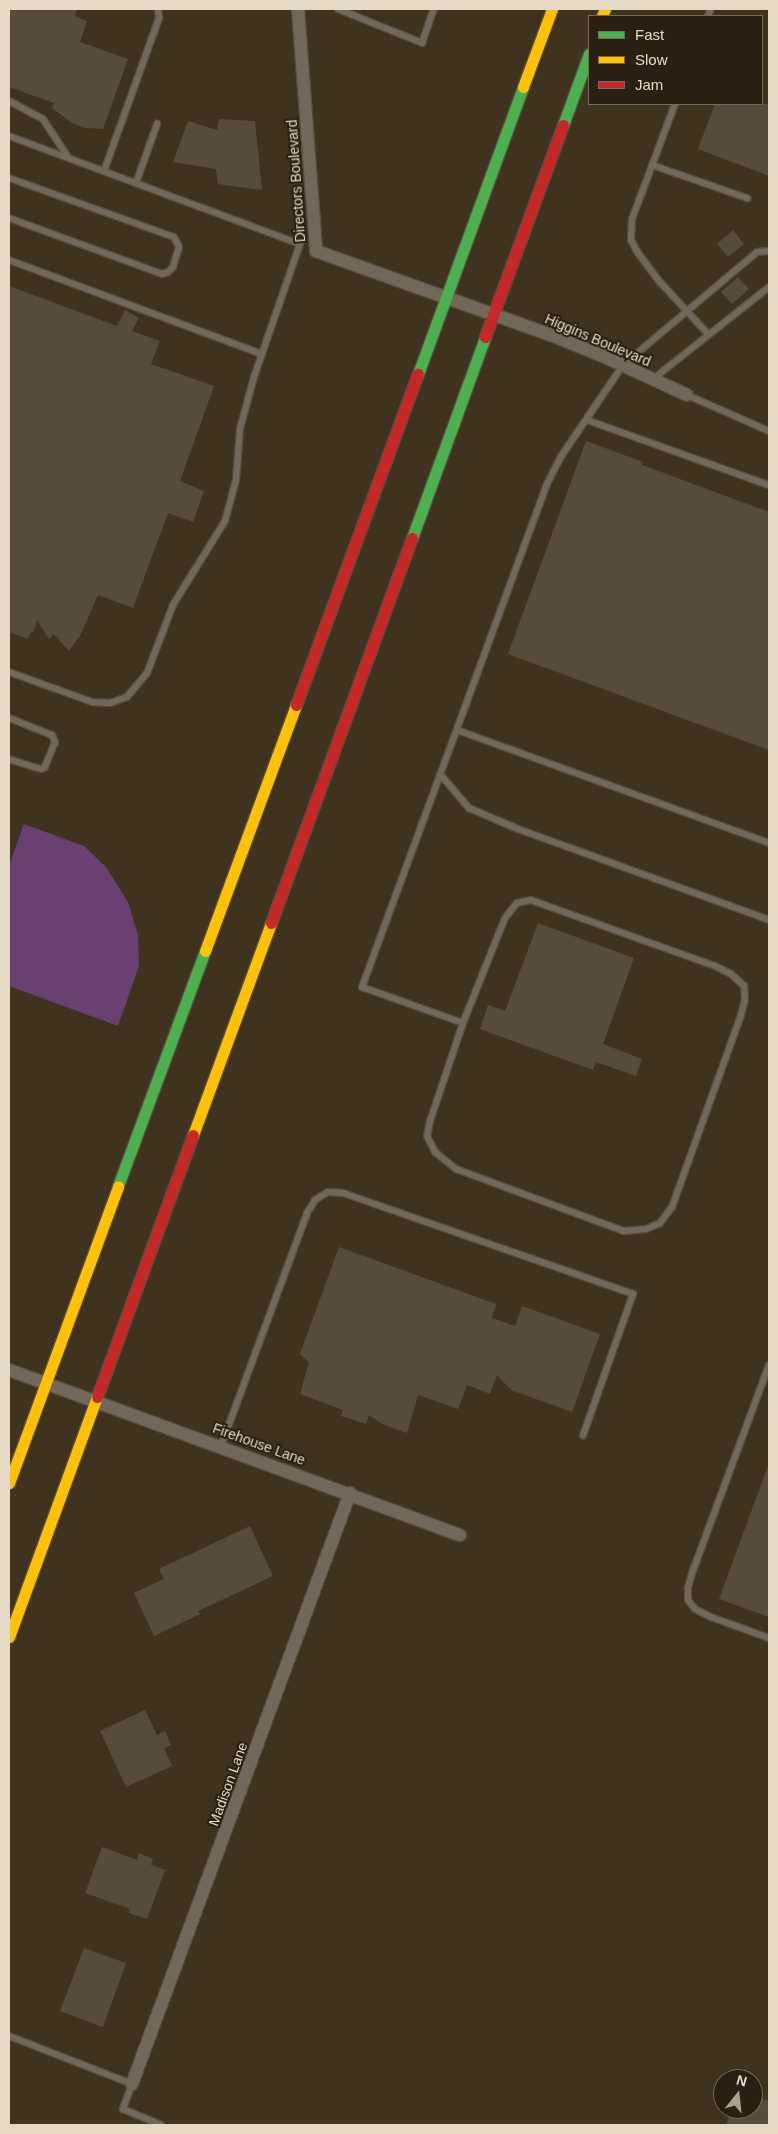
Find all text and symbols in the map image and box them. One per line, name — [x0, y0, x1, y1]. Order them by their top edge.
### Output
legend — [588, 15, 763, 105]
text: Fast — [635, 26, 664, 43]
text: Slow — [635, 51, 668, 68]
text: Jam — [635, 76, 663, 93]
street label: Directors Boulevard — [283, 119, 309, 243]
street label: Higgins Boulevard — [542, 310, 654, 370]
street label: Firehouse Lane — [210, 1419, 308, 1469]
street label: Madison Lane — [205, 1740, 251, 1828]
north arrow — [713, 2069, 763, 2119]
text: N — [735, 2071, 749, 2090]

